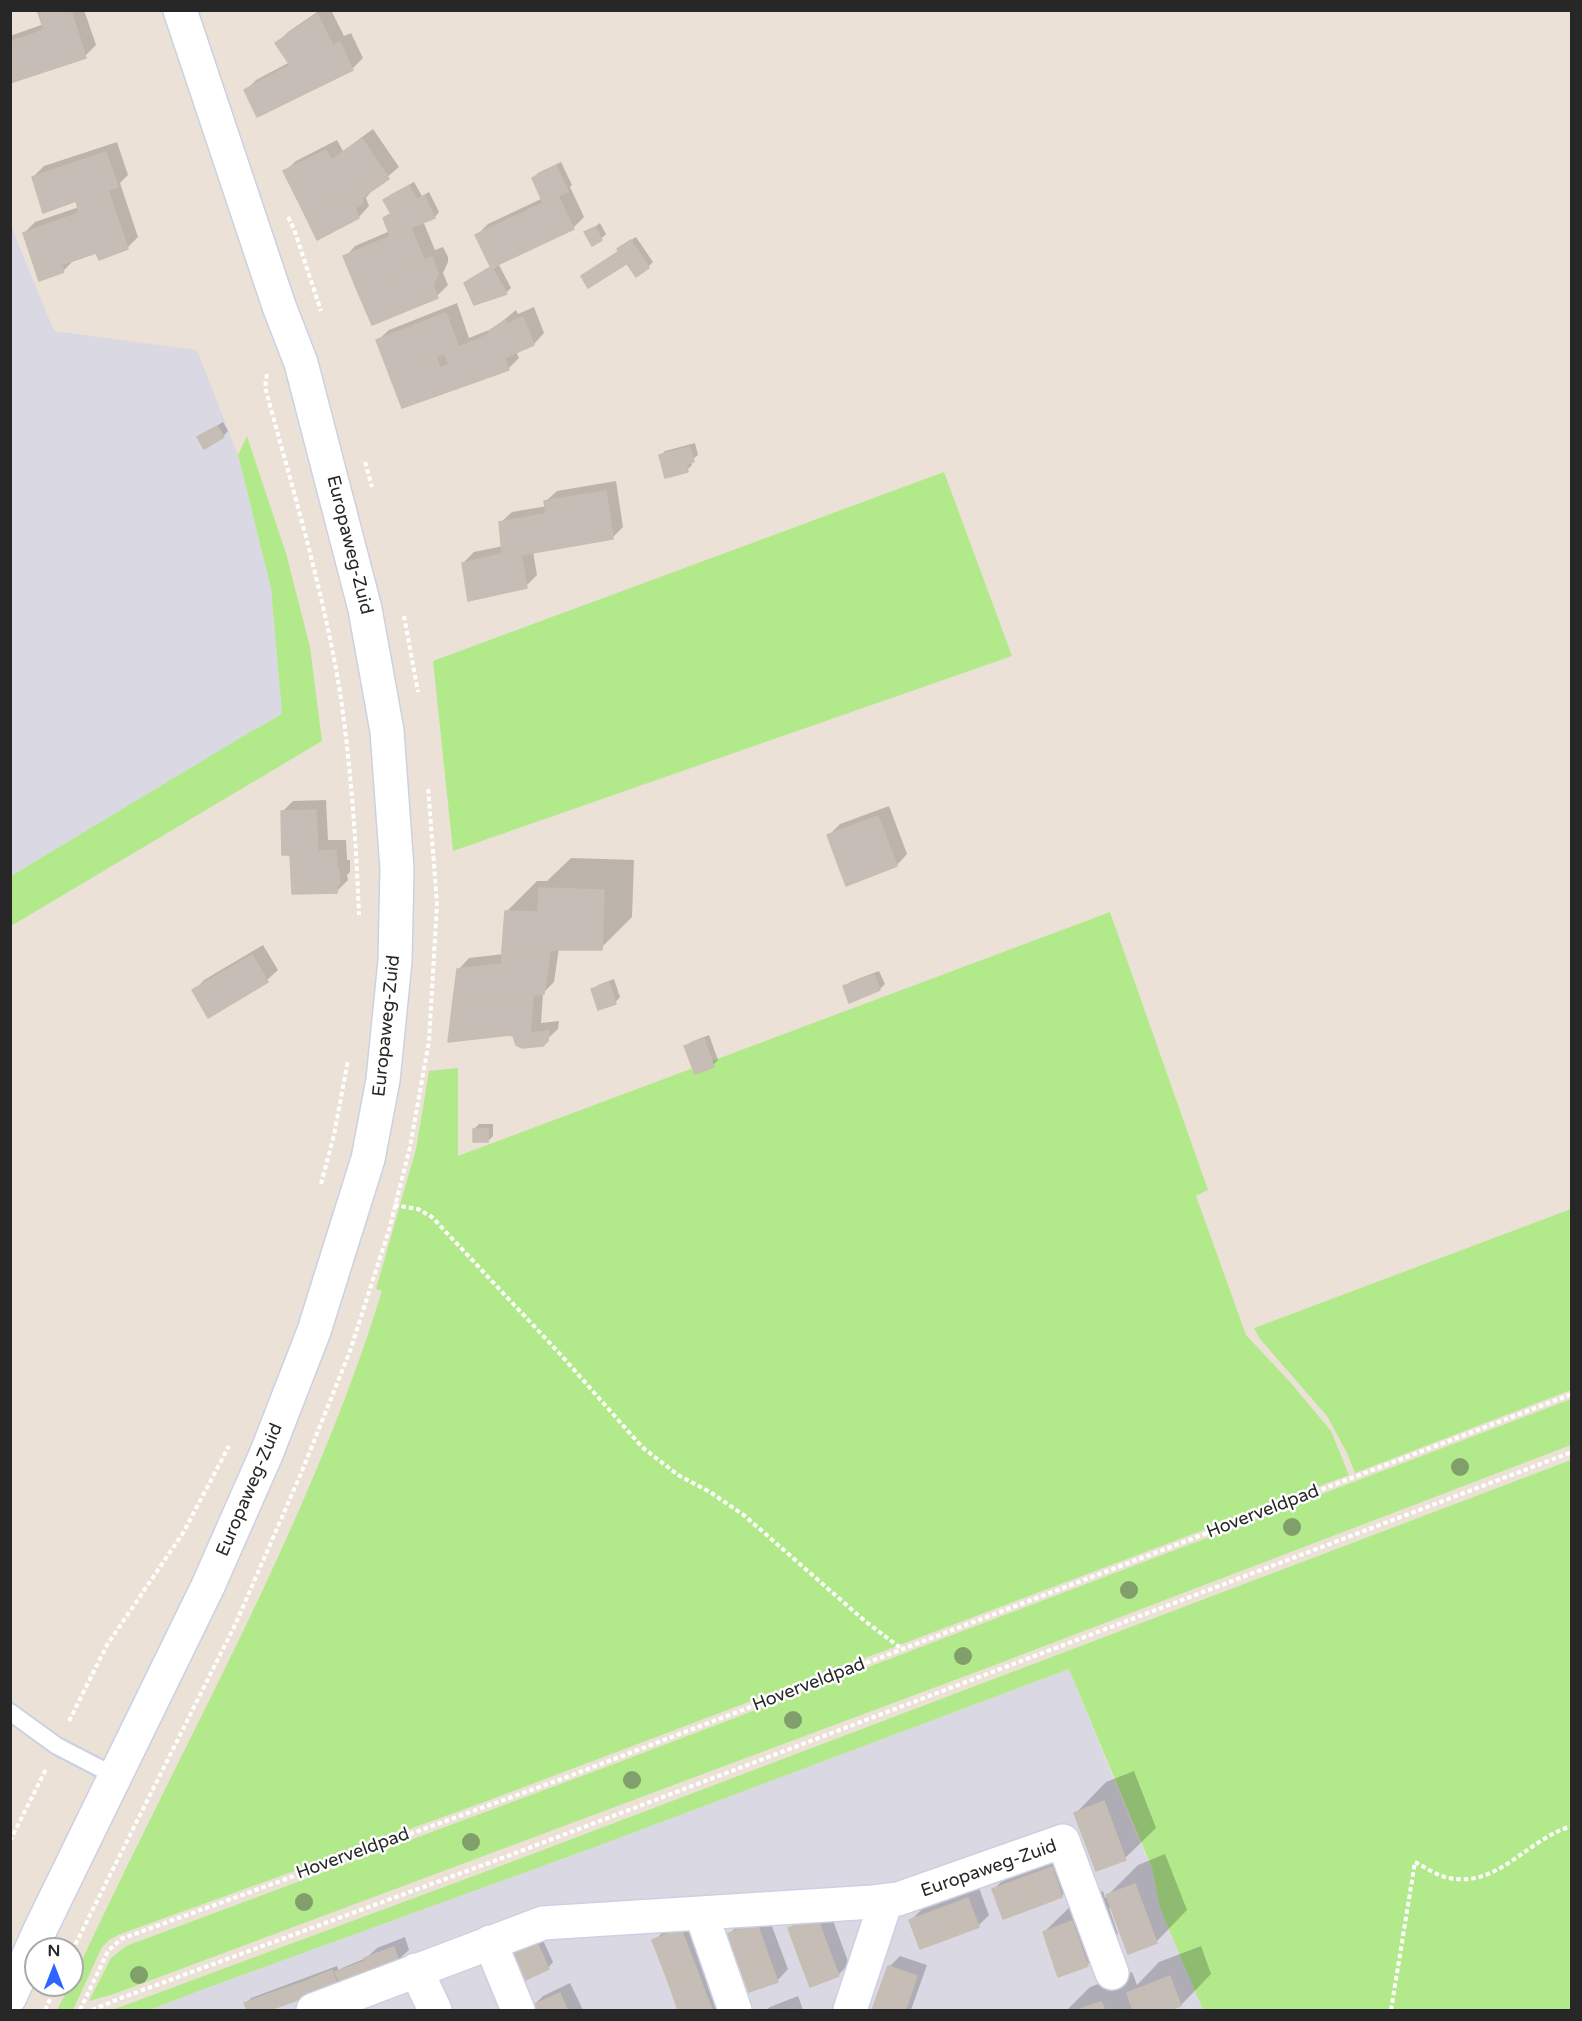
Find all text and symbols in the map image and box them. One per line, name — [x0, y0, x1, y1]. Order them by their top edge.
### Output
street label: Europaweg-Zuid — [321, 473, 377, 617]
street label: Europaweg-Zuid — [369, 954, 405, 1098]
street label: Europaweg-Zuid — [212, 1420, 288, 1560]
street label: Hoverveldpad — [1204, 1481, 1322, 1543]
street label: Hoverveldpad — [750, 1654, 868, 1716]
street label: Hoverveldpad — [293, 1824, 413, 1884]
street label: Europaweg-Zuid — [918, 1836, 1060, 1902]
north arrow — [24, 1937, 84, 1997]
text: N — [48, 1941, 60, 1961]

